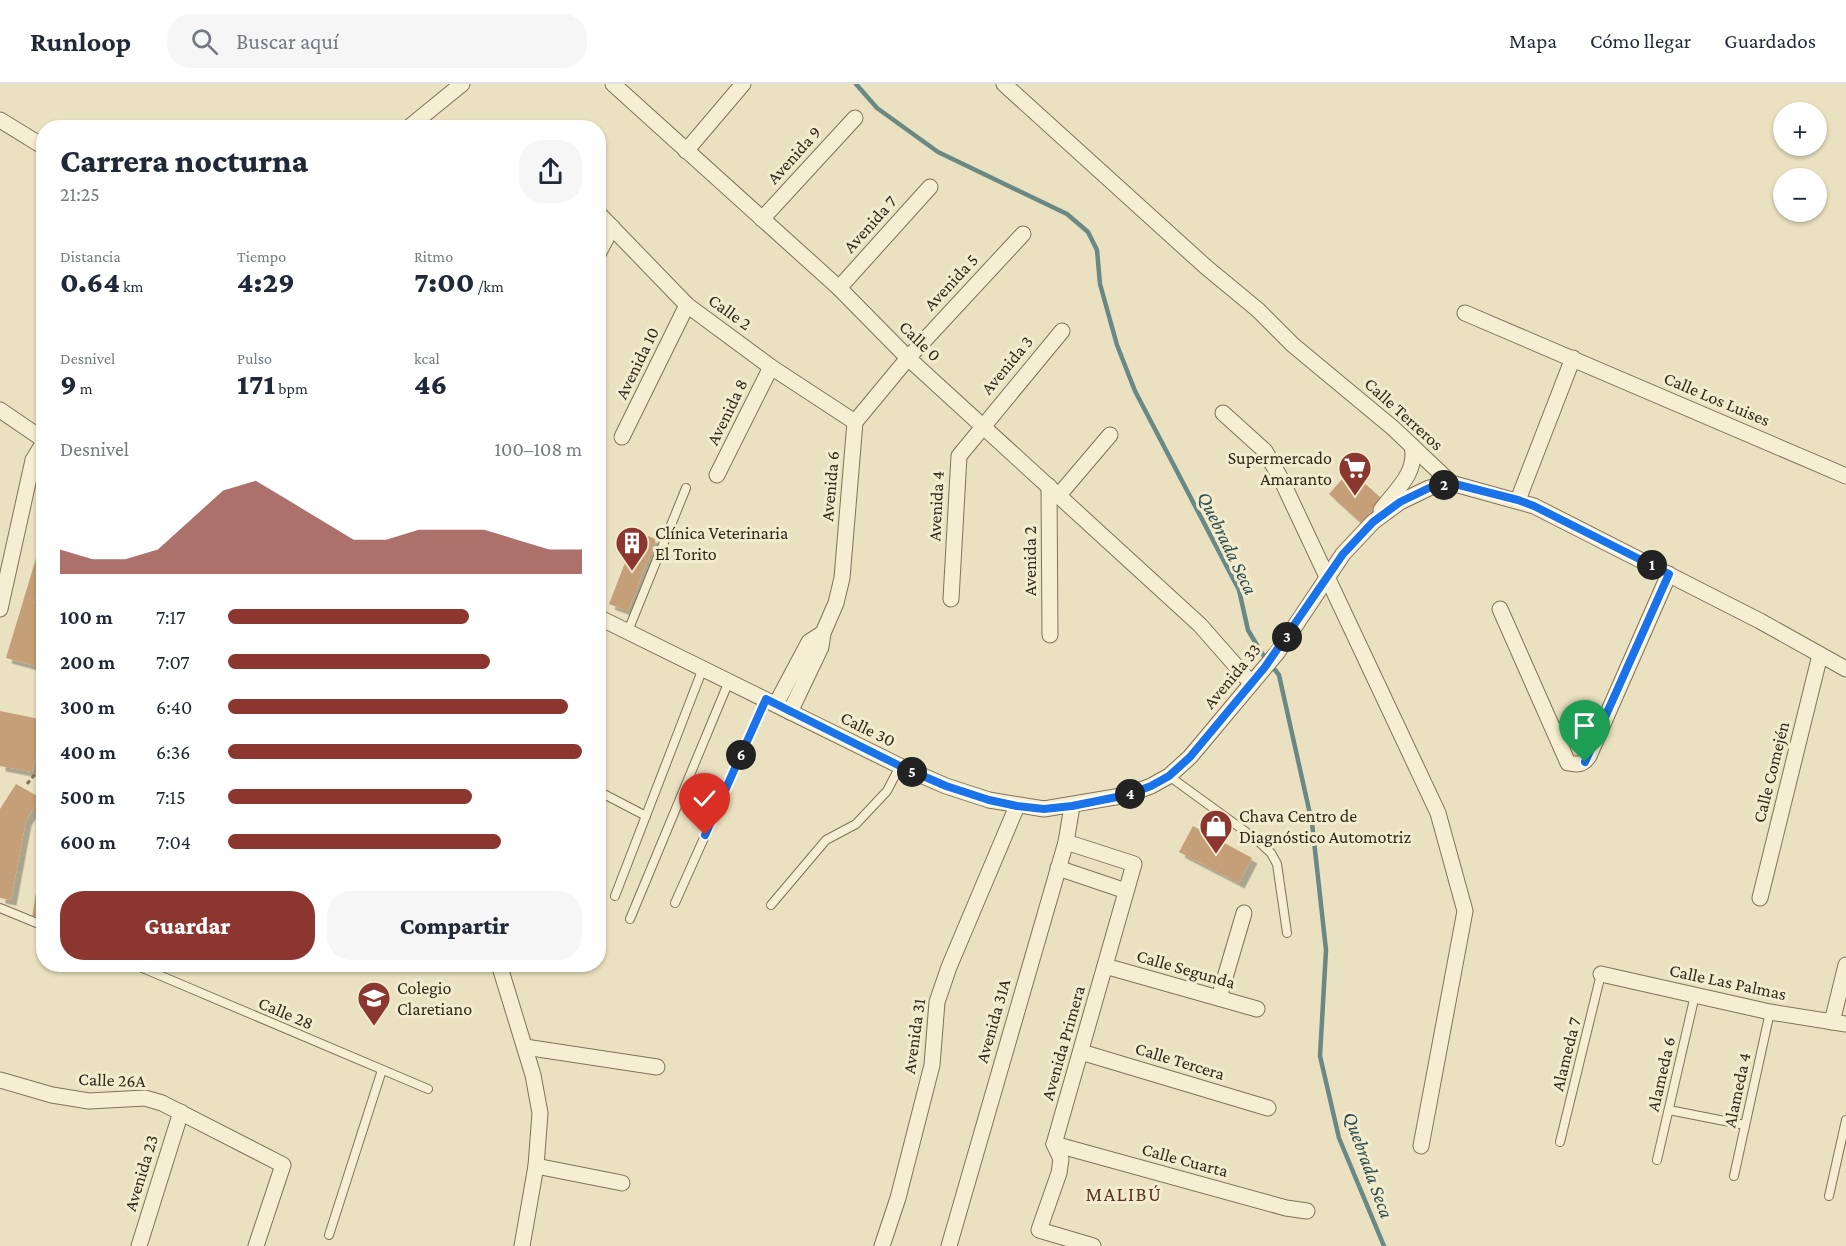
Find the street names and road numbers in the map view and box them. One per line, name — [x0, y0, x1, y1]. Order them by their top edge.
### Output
street label: Avenida 9 — [763, 122, 825, 188]
street label: Avenida 7 — [839, 191, 901, 257]
street label: Avenida 5 — [920, 250, 982, 314]
street label: Calle 2 — [705, 290, 755, 334]
street label: Calle 0 — [895, 317, 945, 365]
street label: Avenida 10 — [611, 324, 663, 402]
street label: Avenida 3 — [977, 332, 1037, 398]
street label: Calle Los Luises — [1661, 368, 1773, 430]
street label: Calle Terreros — [1361, 373, 1447, 455]
street label: Avenida 8 — [702, 376, 752, 448]
street label: Avenida 6 — [817, 450, 843, 522]
street label: Avenida 4 — [924, 470, 948, 542]
street label: Avenida 2 — [1020, 526, 1040, 596]
street label: Avenida 33 — [1199, 640, 1265, 712]
street label: Calle 30 — [837, 707, 899, 751]
street label: Calle Comején — [1749, 719, 1794, 825]
street label: Calle Segunda — [1134, 945, 1238, 993]
street label: Calle Las Palmas — [1668, 960, 1788, 1004]
street label: Avenida 31A — [972, 976, 1015, 1065]
street label: Avenida Primera — [1037, 983, 1089, 1103]
street label: Calle 28 — [255, 992, 317, 1034]
street label: Avenida 31 — [899, 997, 929, 1075]
street label: Alameda 7 — [1547, 1015, 1585, 1093]
street label: Alameda 6 — [1643, 1035, 1679, 1113]
street label: Calle Tercera — [1133, 1038, 1227, 1084]
street label: Alameda 4 — [1719, 1051, 1755, 1129]
street label: Calle 26A — [78, 1069, 147, 1091]
street label: Avenida 23 — [120, 1133, 162, 1213]
street label: Calle Cuarta — [1140, 1139, 1230, 1181]

